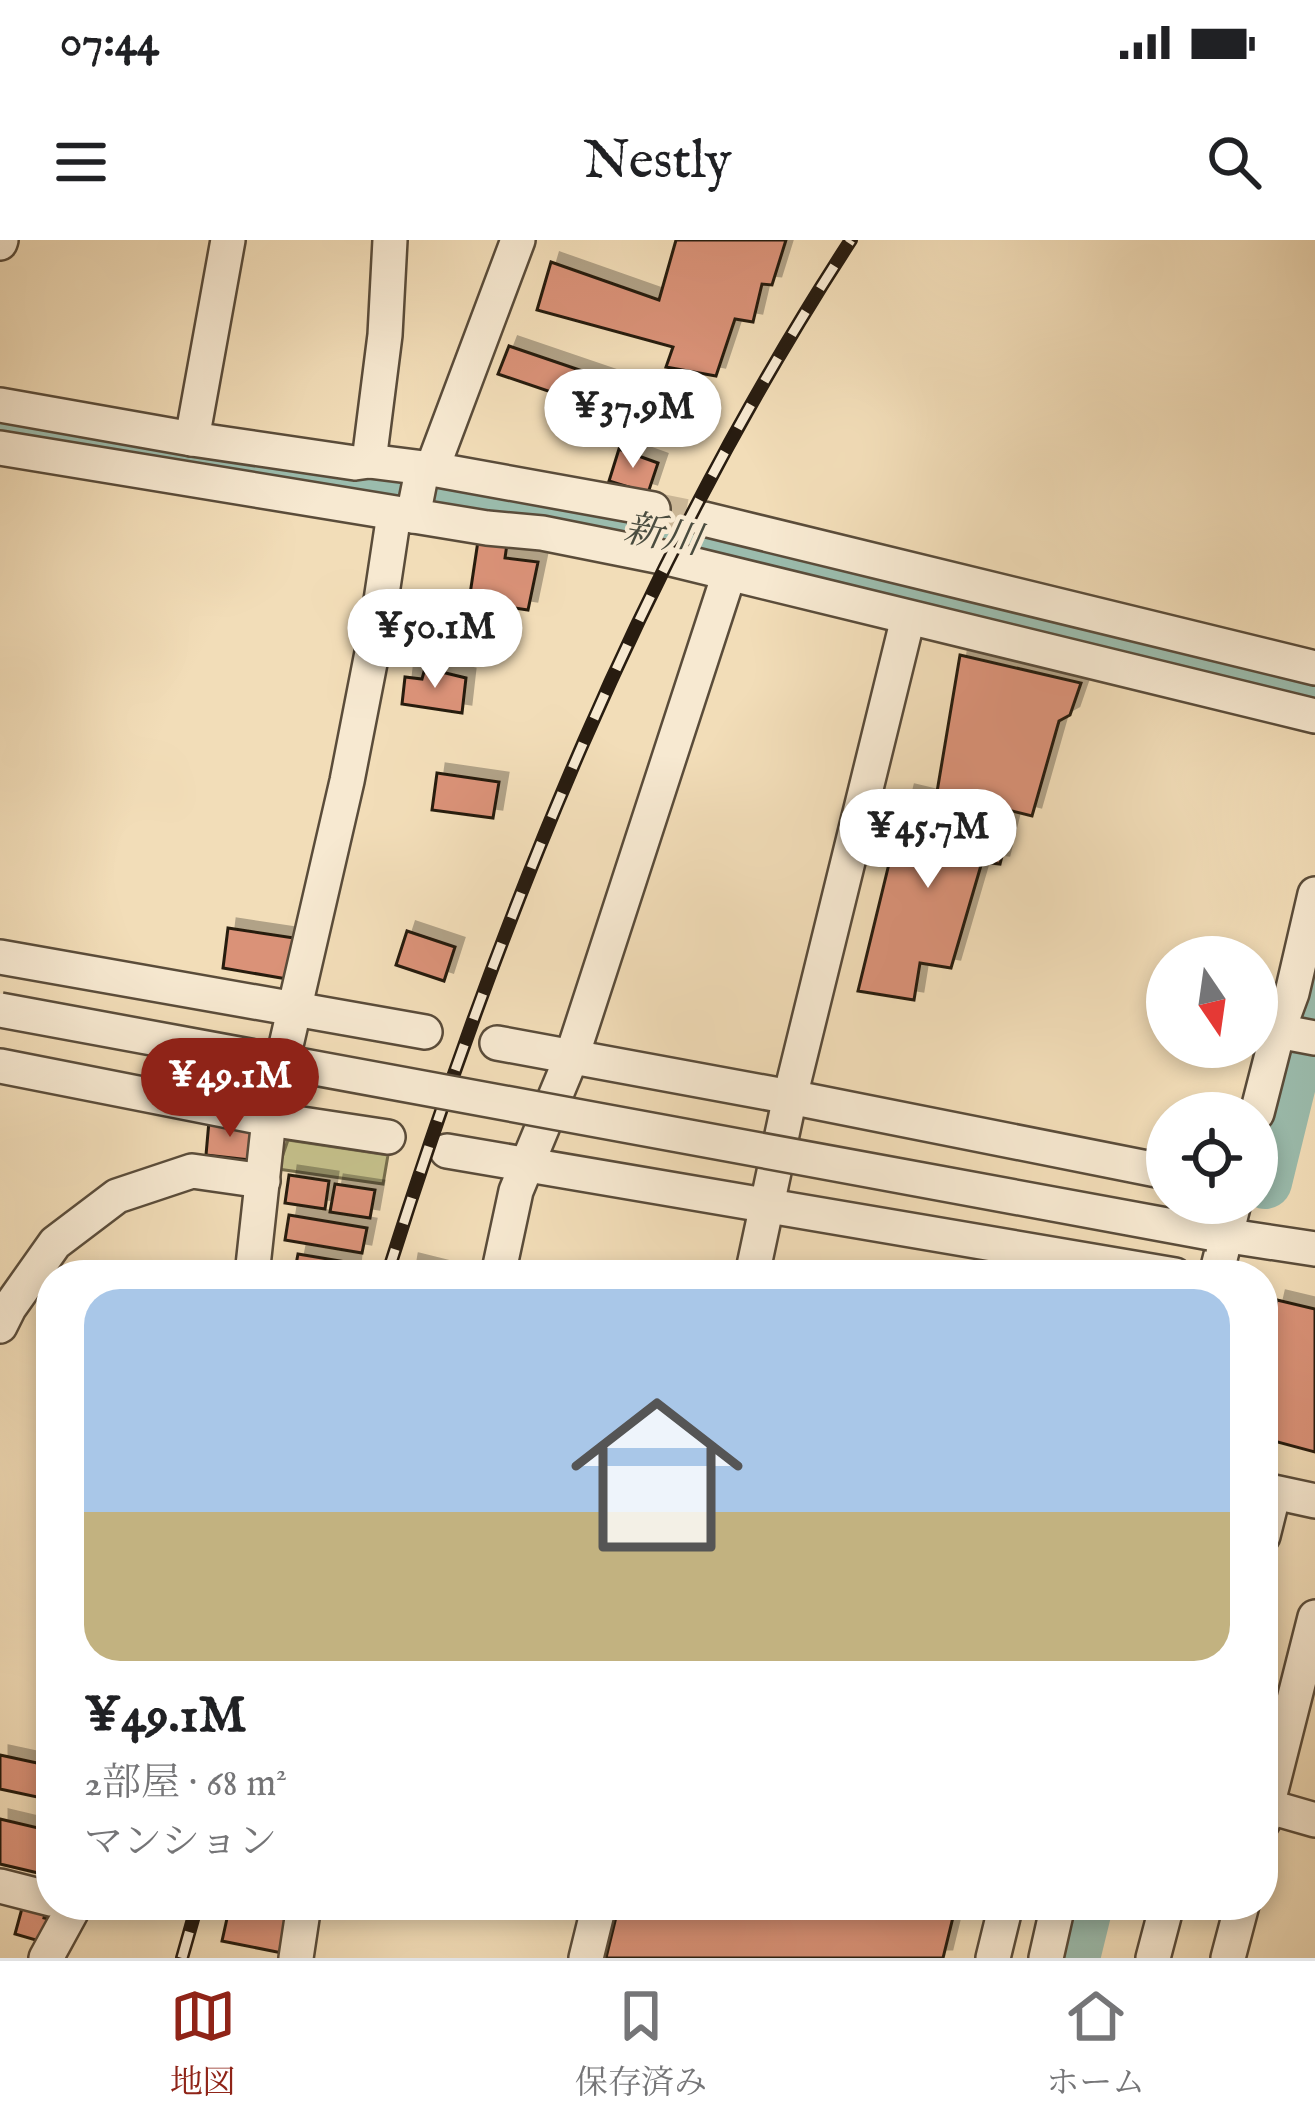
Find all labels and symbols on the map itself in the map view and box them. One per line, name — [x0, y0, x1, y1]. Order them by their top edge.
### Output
pin: ¥37.9M — [535, 369, 731, 471]
water label: 新川 — [620, 506, 709, 568]
pin: ¥50.1M — [337, 589, 533, 691]
pin: ¥45.7M — [830, 789, 1026, 891]
north arrow — [1146, 936, 1278, 1068]
pin: ¥49.1M — [132, 1038, 328, 1140]

